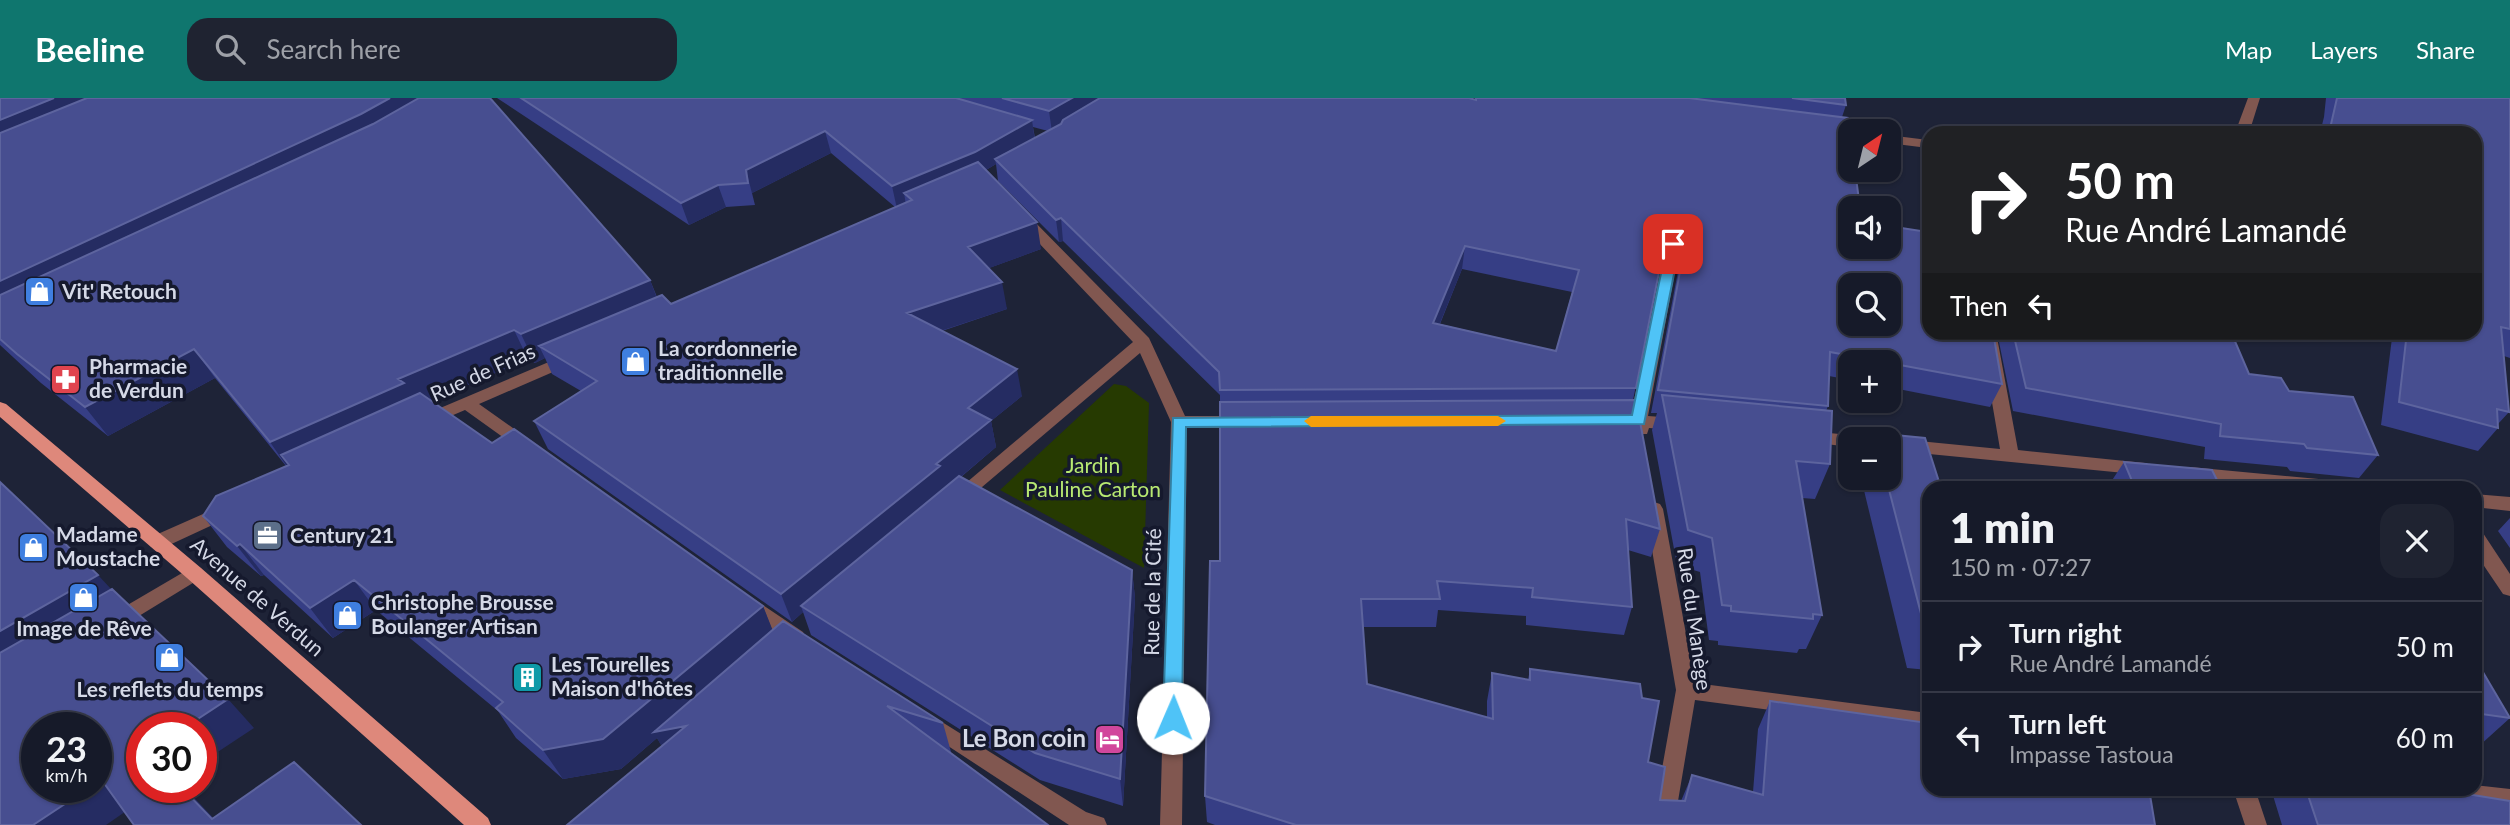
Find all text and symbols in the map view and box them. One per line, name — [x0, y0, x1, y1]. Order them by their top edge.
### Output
search box — [187, 18, 677, 81]
text: Beeline — [35, 29, 145, 69]
icon: search — [211, 30, 249, 68]
text: Search here — [267, 33, 401, 65]
text: Map — [2225, 35, 2272, 64]
text: Layers — [2310, 35, 2378, 64]
text: Share — [2416, 35, 2475, 64]
north arrow — [1838, 119, 1900, 182]
map controls — [1838, 119, 1901, 490]
text: 50 m — [2065, 151, 2175, 209]
icon: right — [1950, 154, 2041, 245]
button: sound — [1838, 196, 1901, 259]
text: Rue André Lamandé — [2065, 210, 2347, 249]
pin — [1643, 214, 1703, 274]
icon: arrive — [1654, 225, 1692, 263]
button: search — [1838, 273, 1901, 336]
shop icon: Vit' Retouch — [22, 275, 56, 309]
place label: Vit' Retouch — [61, 278, 177, 303]
icon: left — [2022, 287, 2060, 325]
text: Then — [1950, 290, 2008, 322]
place label: La cordonnerie traditionnelle — [658, 335, 797, 384]
street label: Rue de Frias — [426, 337, 539, 406]
shop icon: La cordonnerie traditionnelle — [618, 344, 652, 378]
button: + — [1838, 350, 1901, 413]
place label: Pharmacie de Verdun — [89, 353, 187, 402]
pharmacy icon: Pharmacie de Verdun — [49, 362, 83, 396]
button: − — [1838, 427, 1901, 490]
park label: Jardin Pauline Carton — [1025, 452, 1161, 501]
text: 1 min — [1950, 502, 2055, 552]
button: close — [2380, 504, 2454, 578]
office icon: Century 21 — [250, 519, 284, 553]
place label: Madame Moustache — [56, 521, 160, 570]
place label: Century 21 — [290, 522, 394, 547]
street label: Rue de la Cité — [1138, 528, 1165, 656]
shop icon: Madame Moustache — [16, 530, 50, 564]
street label: Avenue de Verdun — [186, 531, 330, 661]
street label: Rue du Manège — [1673, 546, 1718, 692]
text: 150 m · 07:27 — [1950, 553, 2092, 581]
shop icon: Image de Rêve — [67, 580, 101, 614]
place label: Christophe Brousse Boulanger Artisan — [371, 589, 554, 638]
shop icon: Christophe Brousse Boulanger Artisan — [331, 598, 365, 632]
place label: Image de Rêve — [16, 615, 152, 640]
text: Turn right — [2009, 617, 2122, 649]
icon: right — [1950, 628, 1988, 666]
text: 50 m — [2396, 631, 2454, 663]
shop icon: Les reflets du temps — [153, 641, 187, 675]
text: Rue André Lamandé — [2009, 649, 2212, 677]
place label: Les Tourelles Maison d'hôtes — [551, 651, 693, 700]
building icon: Les Tourelles Maison d'hôtes — [511, 660, 545, 694]
place label: Les reflets du temps — [76, 676, 264, 701]
position arrow — [1136, 681, 1210, 755]
text: Turn left — [2009, 708, 2106, 740]
speed limit sign: 30 — [126, 712, 217, 803]
icon: left — [1950, 719, 1988, 757]
hotel icon: Le Bon coin — [1092, 722, 1126, 756]
text: 60 m — [2396, 722, 2454, 754]
place label: Le Bon coin — [962, 723, 1086, 752]
text: 23 — [46, 727, 87, 769]
text: Impasse Tastoua — [2009, 740, 2174, 768]
text: km/h — [45, 764, 88, 786]

